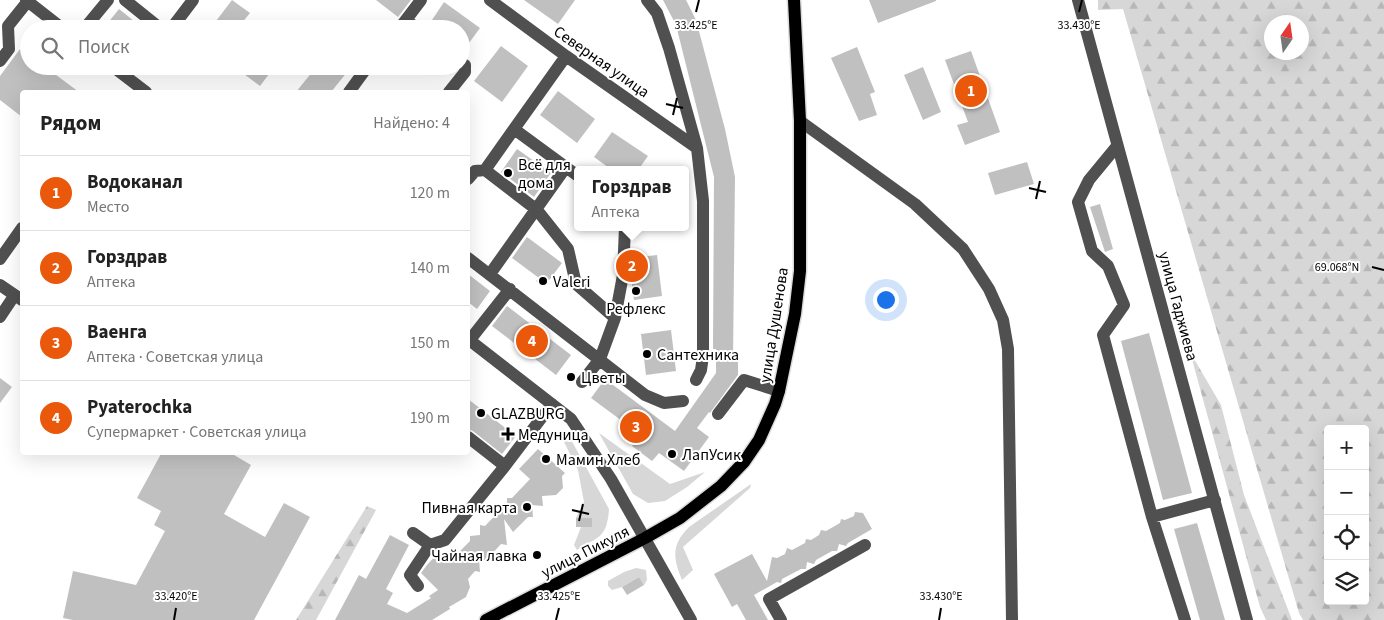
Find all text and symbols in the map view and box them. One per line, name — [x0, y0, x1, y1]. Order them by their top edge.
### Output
north arrow — [1264, 15, 1309, 60]
text: 33.425°E — [674, 17, 718, 34]
text: 33.430°E — [1057, 17, 1101, 34]
search box — [20, 20, 470, 75]
street label: Северная улица — [549, 21, 654, 103]
icon: search — [38, 34, 66, 62]
text: Поиск — [78, 34, 129, 61]
pin: 1 — [955, 72, 987, 110]
text: Рядом — [40, 108, 101, 138]
text: Найдено: 4 — [373, 112, 450, 134]
place label: Всё для дома — [518, 154, 571, 194]
popup — [574, 166, 689, 231]
marker: Всё для дома — [502, 167, 514, 179]
text: Водоканал — [87, 169, 183, 196]
text: Горздрав — [591, 174, 672, 201]
text: 1 — [52, 182, 60, 204]
text: 120 m — [410, 182, 450, 204]
text: Место — [87, 196, 130, 218]
text: Аптека — [591, 201, 640, 223]
text: Горздрав — [87, 244, 167, 271]
pin: 2 — [616, 247, 648, 285]
street label: улица Гаджиева — [1153, 249, 1203, 363]
text: 2 — [52, 257, 60, 279]
text: 140 m — [410, 257, 450, 279]
text: 69.068°N — [1315, 259, 1359, 276]
street label: улица Душенова — [754, 266, 794, 385]
text: Аптека — [87, 271, 135, 293]
place label: Valeri — [553, 271, 590, 293]
marker: Valeri — [537, 275, 549, 287]
marker: Рефлекс — [630, 285, 642, 297]
your location — [873, 287, 899, 313]
place label: Рефлекс — [606, 298, 666, 320]
text: Ваенга — [87, 319, 147, 346]
pin: 4 — [516, 322, 548, 360]
text: 3 — [52, 332, 60, 354]
text: 150 m — [410, 332, 450, 354]
place label: Сантехника — [657, 344, 739, 366]
text: Аптека · Советская улица — [87, 346, 263, 368]
marker: Сантехника — [641, 348, 653, 360]
place label: Цветы — [581, 367, 625, 389]
marker: Цветы — [565, 371, 577, 383]
text: Pyaterochka — [87, 394, 192, 421]
place label: GLAZBURG — [491, 403, 565, 425]
text: 4 — [52, 407, 60, 429]
text: 190 m — [410, 407, 450, 429]
marker: GLAZBURG — [475, 407, 487, 419]
pin: 3 — [620, 408, 652, 446]
text: Супермаркет · Советская улица — [87, 421, 307, 443]
place label: Медуница — [518, 424, 589, 446]
map controls — [1324, 425, 1369, 605]
button: + — [1324, 425, 1369, 470]
marker: Медуница — [502, 428, 514, 440]
place label: ЛапУсик — [682, 444, 741, 466]
marker: ЛапУсик — [666, 448, 678, 460]
place label: Мамин Хлеб — [556, 449, 640, 471]
marker: Мамин Хлеб — [540, 453, 552, 465]
button: − — [1324, 470, 1369, 515]
place label: Пивная карта — [422, 497, 517, 519]
marker: Пивная карта — [521, 501, 533, 513]
button: locate — [1324, 515, 1369, 560]
street label: улица Пикуля — [538, 520, 633, 584]
place label: Чайная лавка — [431, 545, 527, 567]
marker: Чайная лавка — [531, 549, 543, 561]
button: layers — [1324, 560, 1369, 605]
text: 33.420°E — [154, 588, 198, 605]
text: 33.425°E — [537, 588, 581, 605]
text: 33.430°E — [919, 588, 963, 605]

